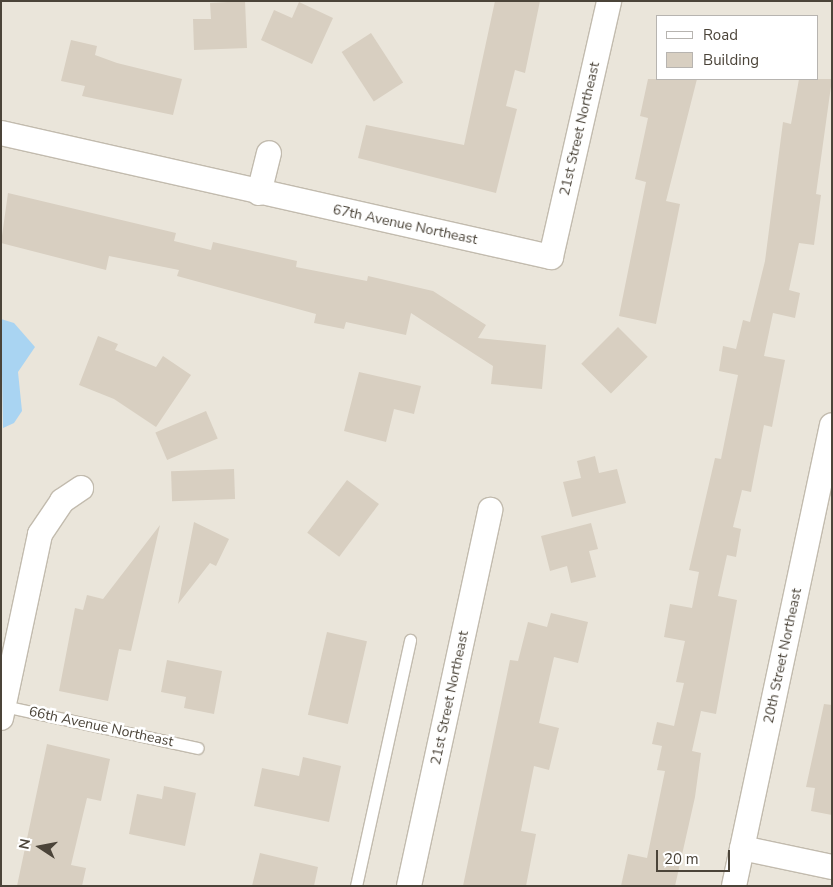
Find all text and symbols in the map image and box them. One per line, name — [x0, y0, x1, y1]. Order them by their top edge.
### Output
legend — [656, 15, 818, 80]
text: Road — [703, 25, 738, 45]
text: Building — [703, 50, 759, 70]
street label: 21st Street Northeast — [556, 61, 604, 197]
street label: 67th Avenue Northeast — [331, 201, 479, 249]
street label: 20th Street Northeast — [760, 587, 806, 725]
street label: 21st Street Northeast — [428, 629, 472, 767]
street label: 66th Avenue Northeast — [27, 703, 175, 751]
north arrow — [15, 822, 65, 872]
text: N — [14, 837, 35, 851]
scale bar — [658, 840, 732, 872]
text: 20 m — [664, 849, 699, 869]

